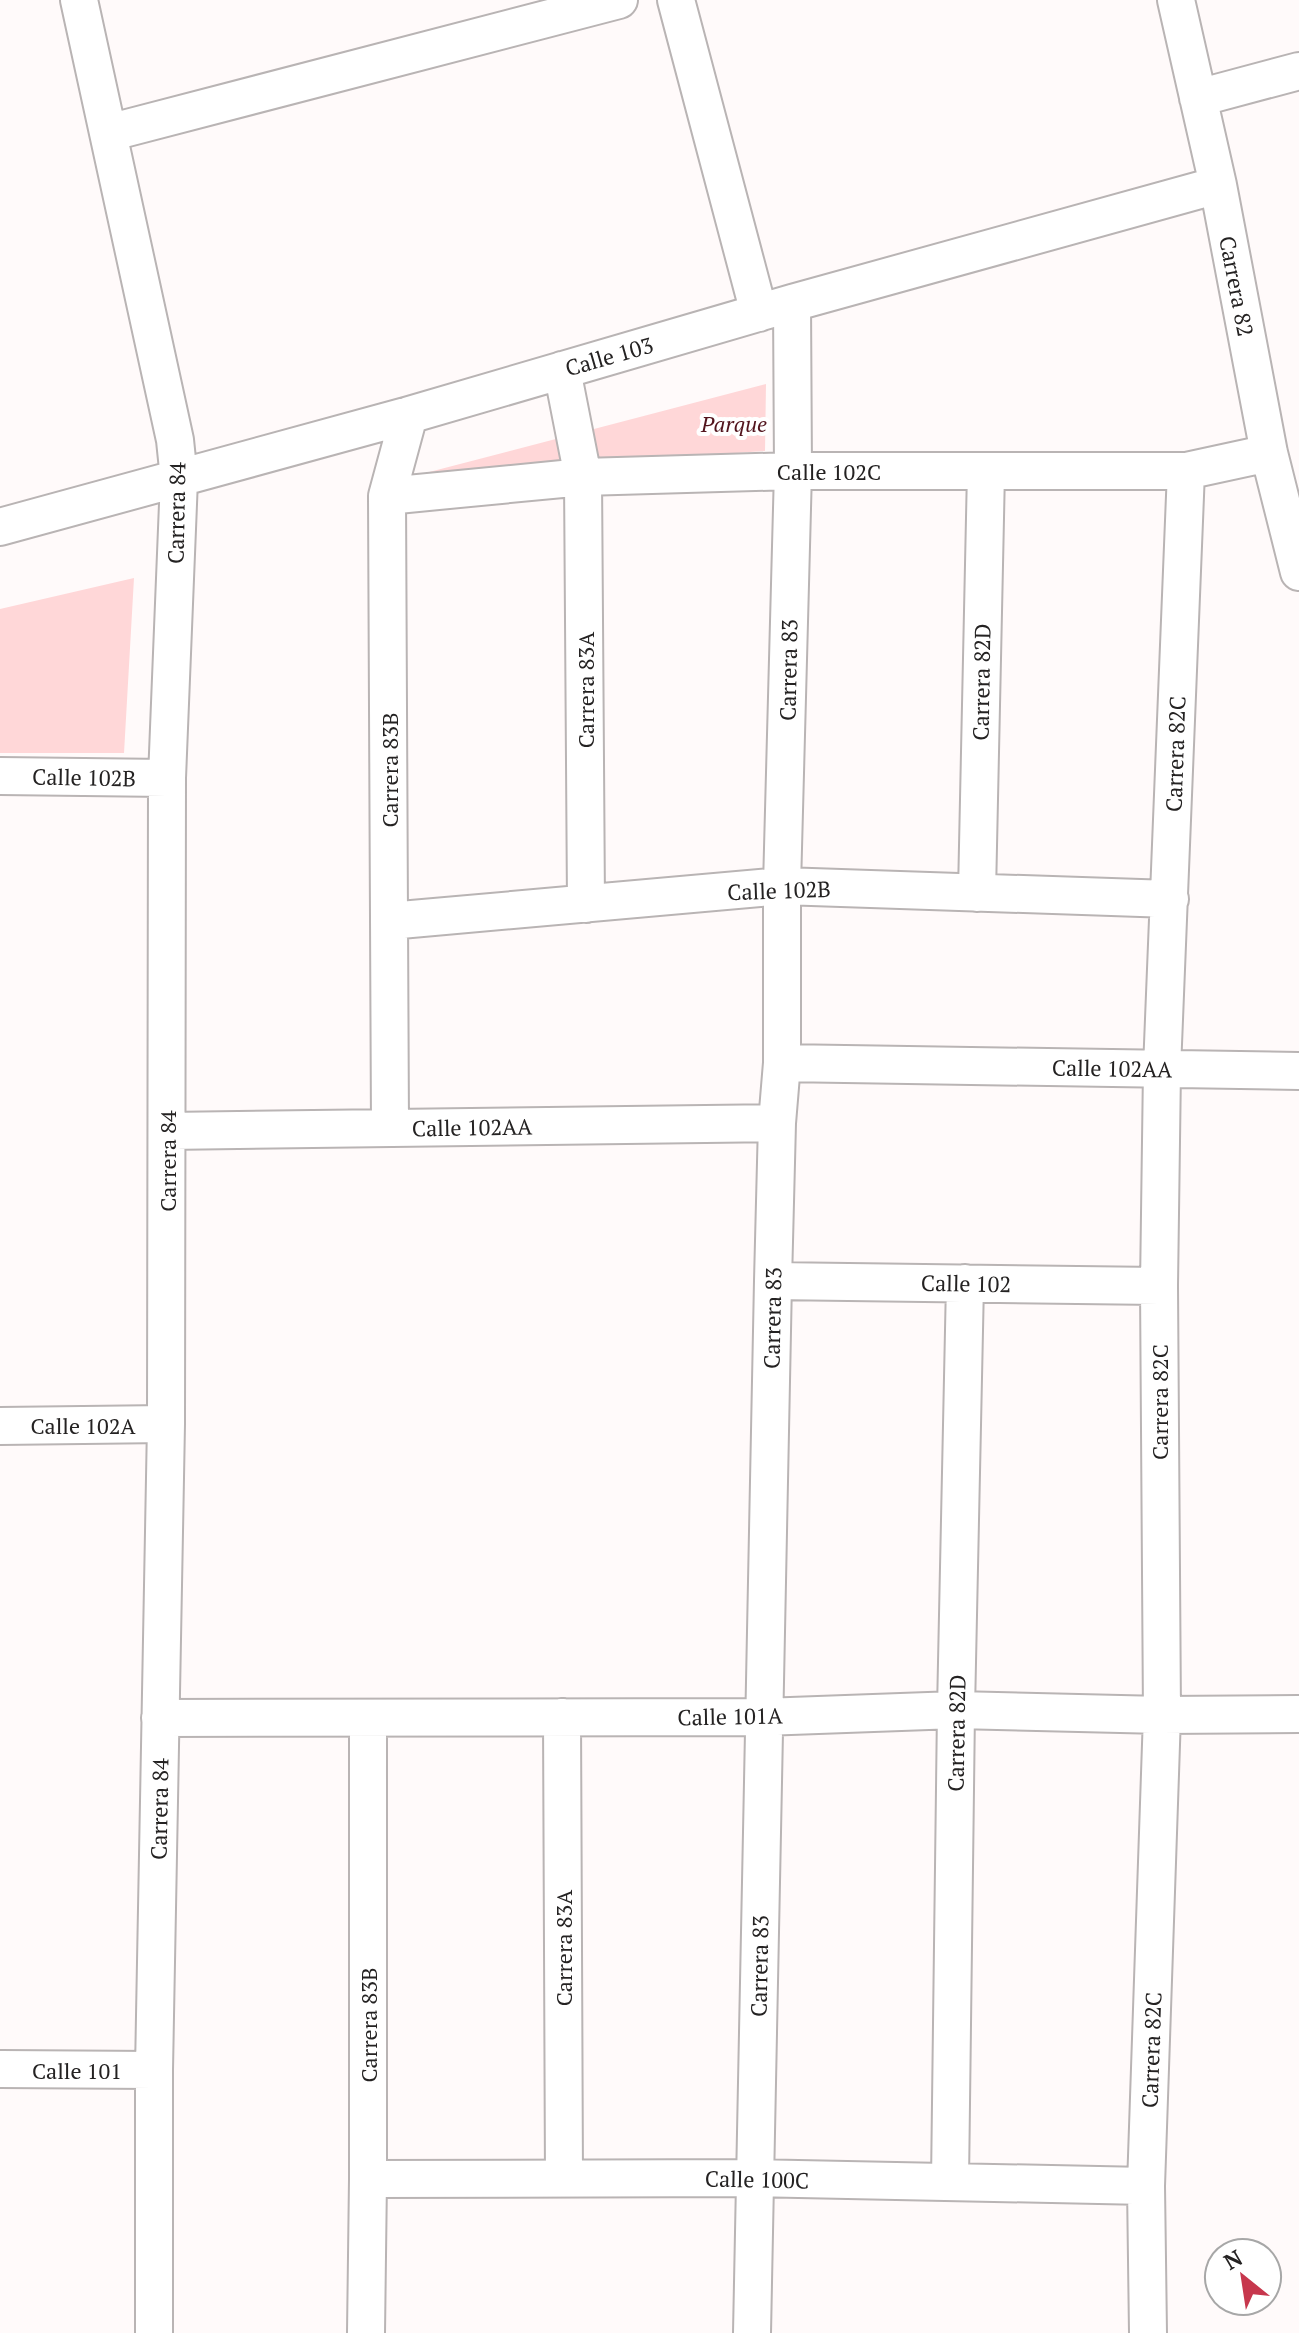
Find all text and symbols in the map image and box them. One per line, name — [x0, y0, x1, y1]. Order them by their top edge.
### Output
street label: Carrera 82 — [1213, 233, 1261, 339]
street label: Calle 103 — [562, 330, 656, 382]
park label: Parque — [700, 409, 767, 438]
street label: Calle 102C — [777, 457, 881, 486]
street label: Carrera 84 — [161, 462, 191, 564]
street label: Carrera 83 — [773, 619, 803, 721]
street label: Carrera 82D — [965, 623, 997, 741]
street label: Carrera 83A — [571, 631, 600, 748]
street label: Carrera 82C — [1158, 696, 1192, 812]
street label: Carrera 83B — [375, 712, 404, 828]
street label: Calle 102B — [32, 762, 136, 792]
street label: Calle 102B — [727, 874, 831, 906]
street label: Calle 102AA — [1052, 1052, 1173, 1084]
street label: Carrera 84 — [153, 1110, 182, 1212]
street label: Calle 102AA — [412, 1111, 533, 1143]
street label: Carrera 83 — [757, 1267, 787, 1369]
street label: Calle 102 — [921, 1268, 1011, 1298]
street label: Carrera 82C — [1145, 1344, 1174, 1460]
street label: Calle 102A — [30, 1411, 137, 1440]
street label: Carrera 82D — [940, 1674, 972, 1792]
street label: Calle 101A — [677, 1701, 784, 1731]
street label: Carrera 84 — [144, 1758, 174, 1860]
street label: Carrera 83A — [549, 1889, 578, 2006]
street label: Carrera 83 — [744, 1915, 774, 2017]
street label: Carrera 83B — [354, 1967, 383, 2083]
street label: Carrera 82C — [1134, 1992, 1168, 2108]
street label: Calle 101 — [32, 2056, 122, 2085]
street label: Calle 100C — [705, 2164, 809, 2194]
north arrow — [1203, 2237, 1283, 2317]
text: N — [1218, 2242, 1247, 2276]

